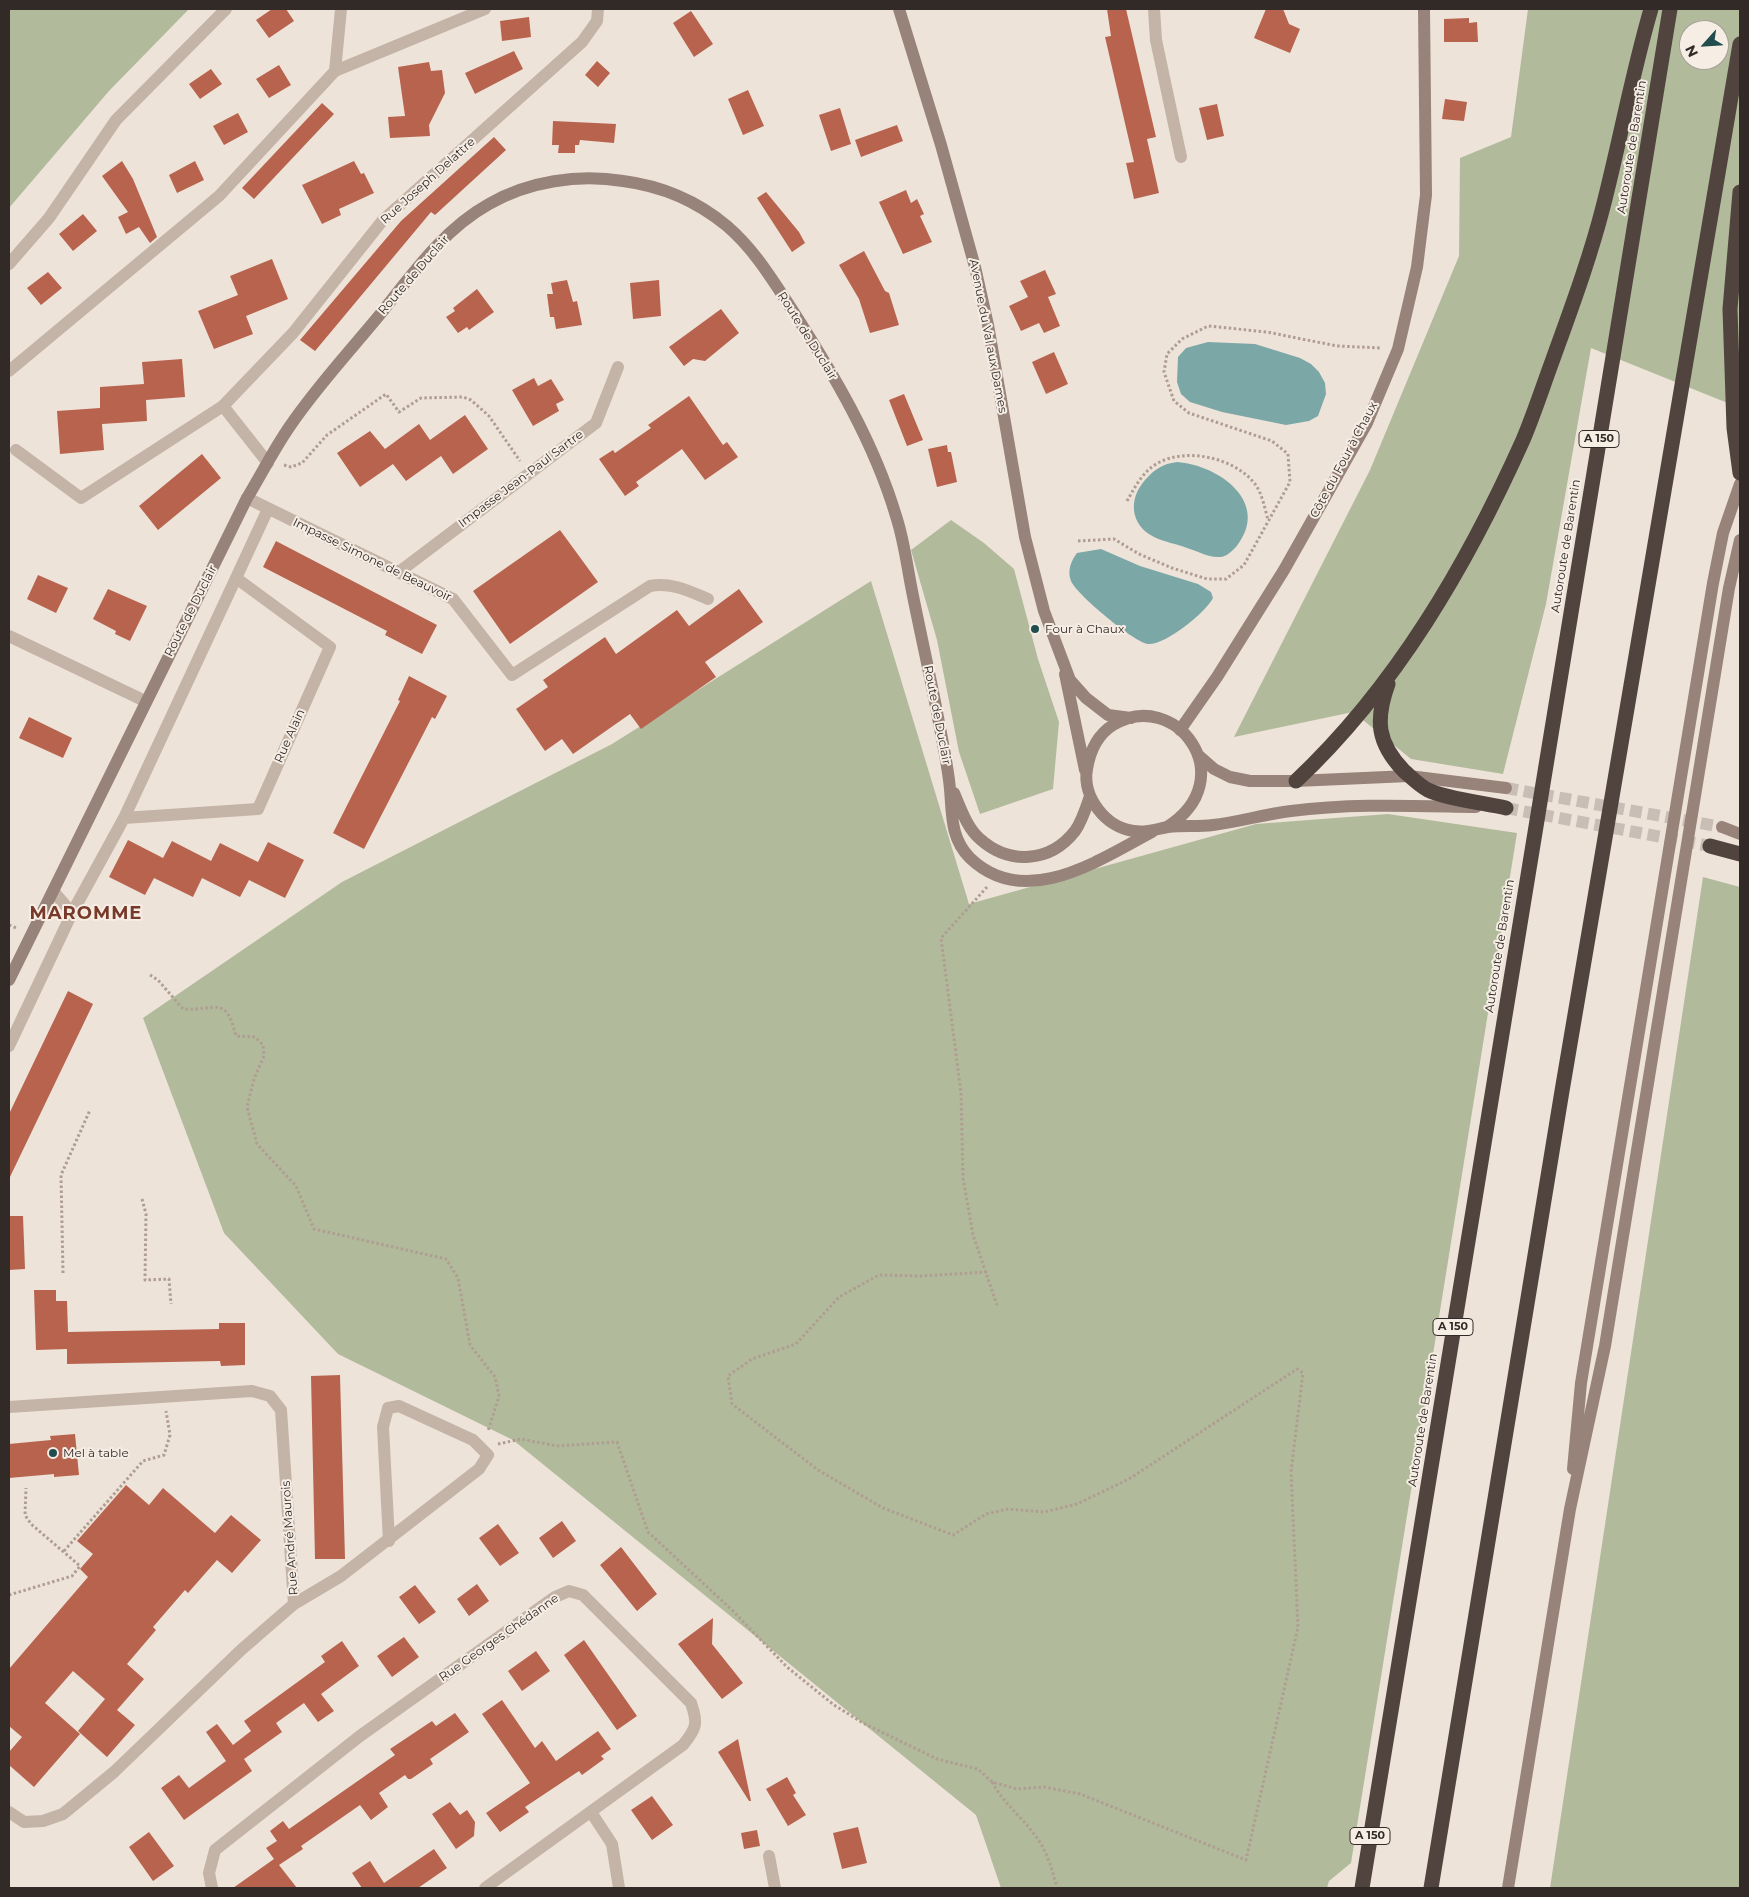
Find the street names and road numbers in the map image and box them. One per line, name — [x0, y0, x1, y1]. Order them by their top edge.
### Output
street label: Autoroute de Barentin — [1614, 79, 1650, 215]
street label: Rue Joseph Delattre — [378, 135, 478, 227]
street label: Route de Duclair — [375, 232, 453, 318]
street label: Avenue du Val aux Dames — [966, 258, 1010, 414]
street label: Route de Duclair — [774, 289, 840, 383]
street label: Côte du Four à Chaux — [1307, 399, 1381, 521]
street label: Impasse Jean-Paul Sartre — [456, 427, 586, 531]
road number: A 150 — [1579, 430, 1619, 448]
street label: Autoroute de Barentin — [1548, 478, 1584, 614]
street label: Impasse Simone de Beauvoir — [290, 515, 454, 605]
street label: Route de Duclair — [162, 563, 220, 659]
street label: Route de Duclair — [920, 664, 954, 766]
street label: Rue Alain — [272, 707, 308, 765]
street label: Autoroute de Barentin — [1482, 878, 1518, 1014]
road number: A 150 — [1433, 1318, 1473, 1335]
street label: Autoroute de Barentin — [1405, 1352, 1441, 1488]
street label: Rue André Maurois — [279, 1480, 301, 1596]
street label: Rue Georges Chédanne — [436, 1591, 562, 1685]
road number: A 150 — [1350, 1828, 1390, 1844]

